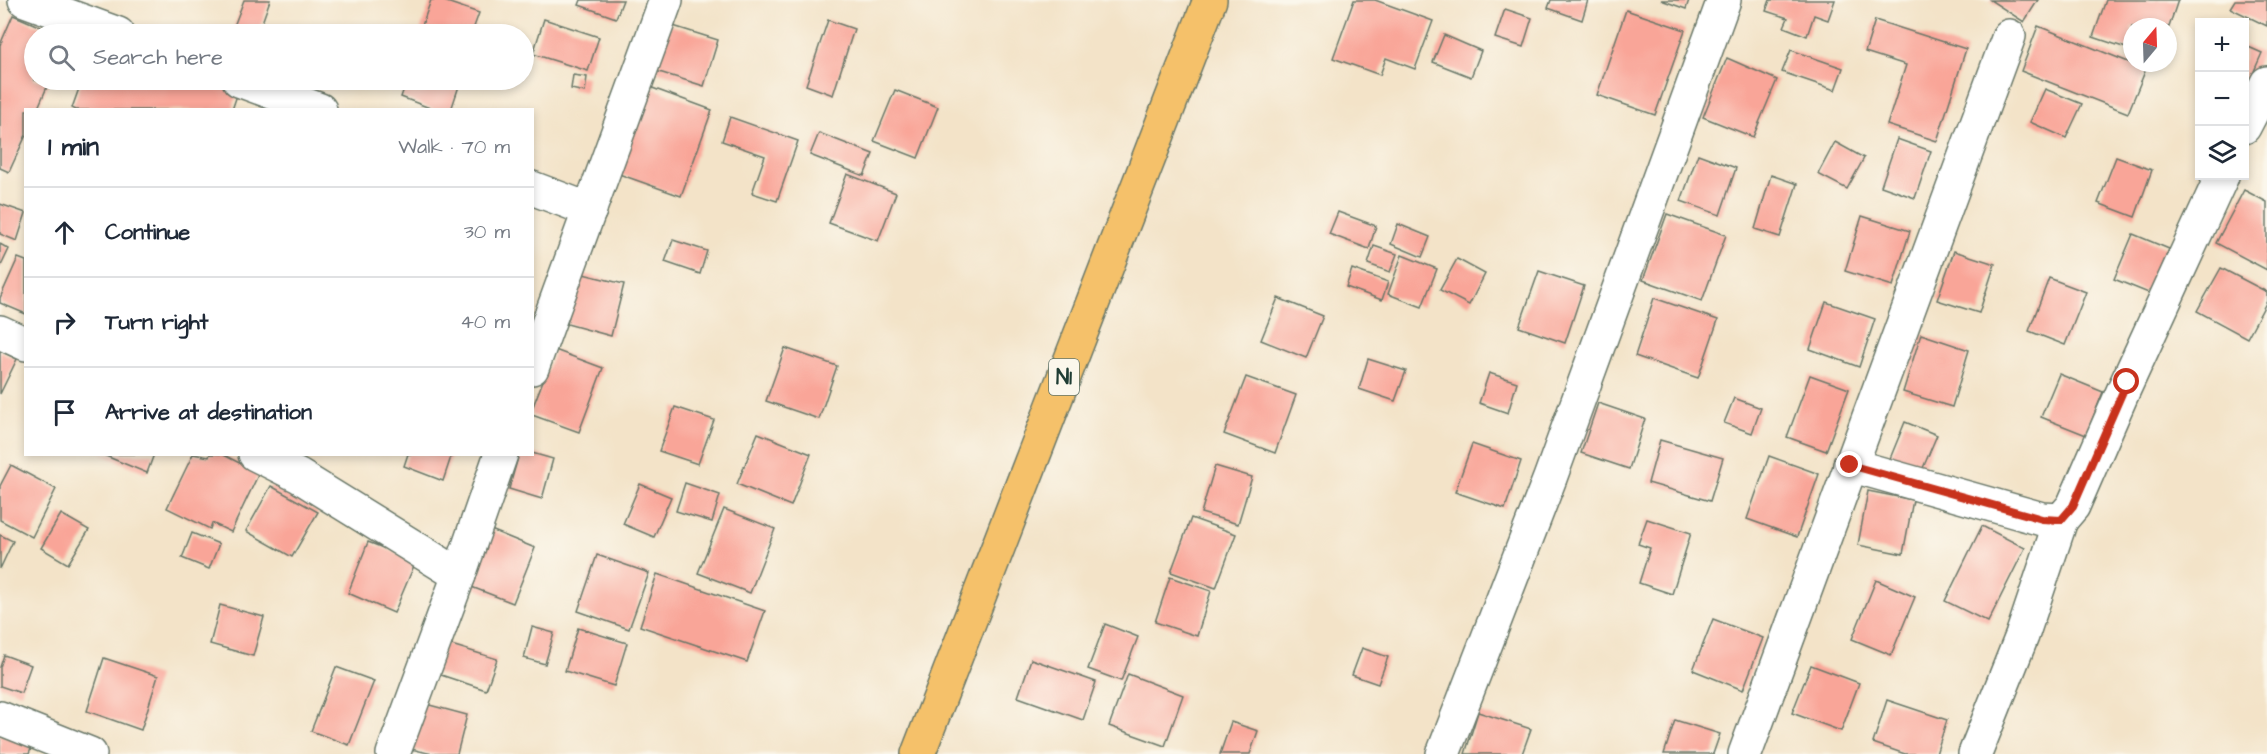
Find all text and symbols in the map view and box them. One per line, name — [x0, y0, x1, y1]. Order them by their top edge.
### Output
north arrow — [2123, 18, 2177, 72]
map controls — [2195, 18, 2249, 180]
button: + — [2195, 18, 2249, 72]
search box — [24, 24, 534, 90]
icon: search — [45, 41, 78, 74]
text: Search here — [93, 42, 223, 73]
button: − — [2195, 72, 2249, 126]
button: layers — [2195, 126, 2249, 180]
text: 1 min — [48, 129, 99, 165]
text: Walk · 70 m — [398, 133, 510, 161]
icon: ahead — [48, 216, 81, 249]
text: Continue — [105, 217, 190, 248]
text: 30 m — [464, 218, 510, 246]
icon: right — [48, 306, 81, 339]
text: Turn right — [105, 307, 208, 338]
text: 40 m — [460, 308, 510, 336]
road number: N1 — [1049, 359, 1079, 395]
route start — [2113, 368, 2139, 394]
icon: arrive — [48, 396, 81, 429]
text: Arrive at destination — [105, 397, 312, 428]
route end — [1836, 451, 1862, 477]

